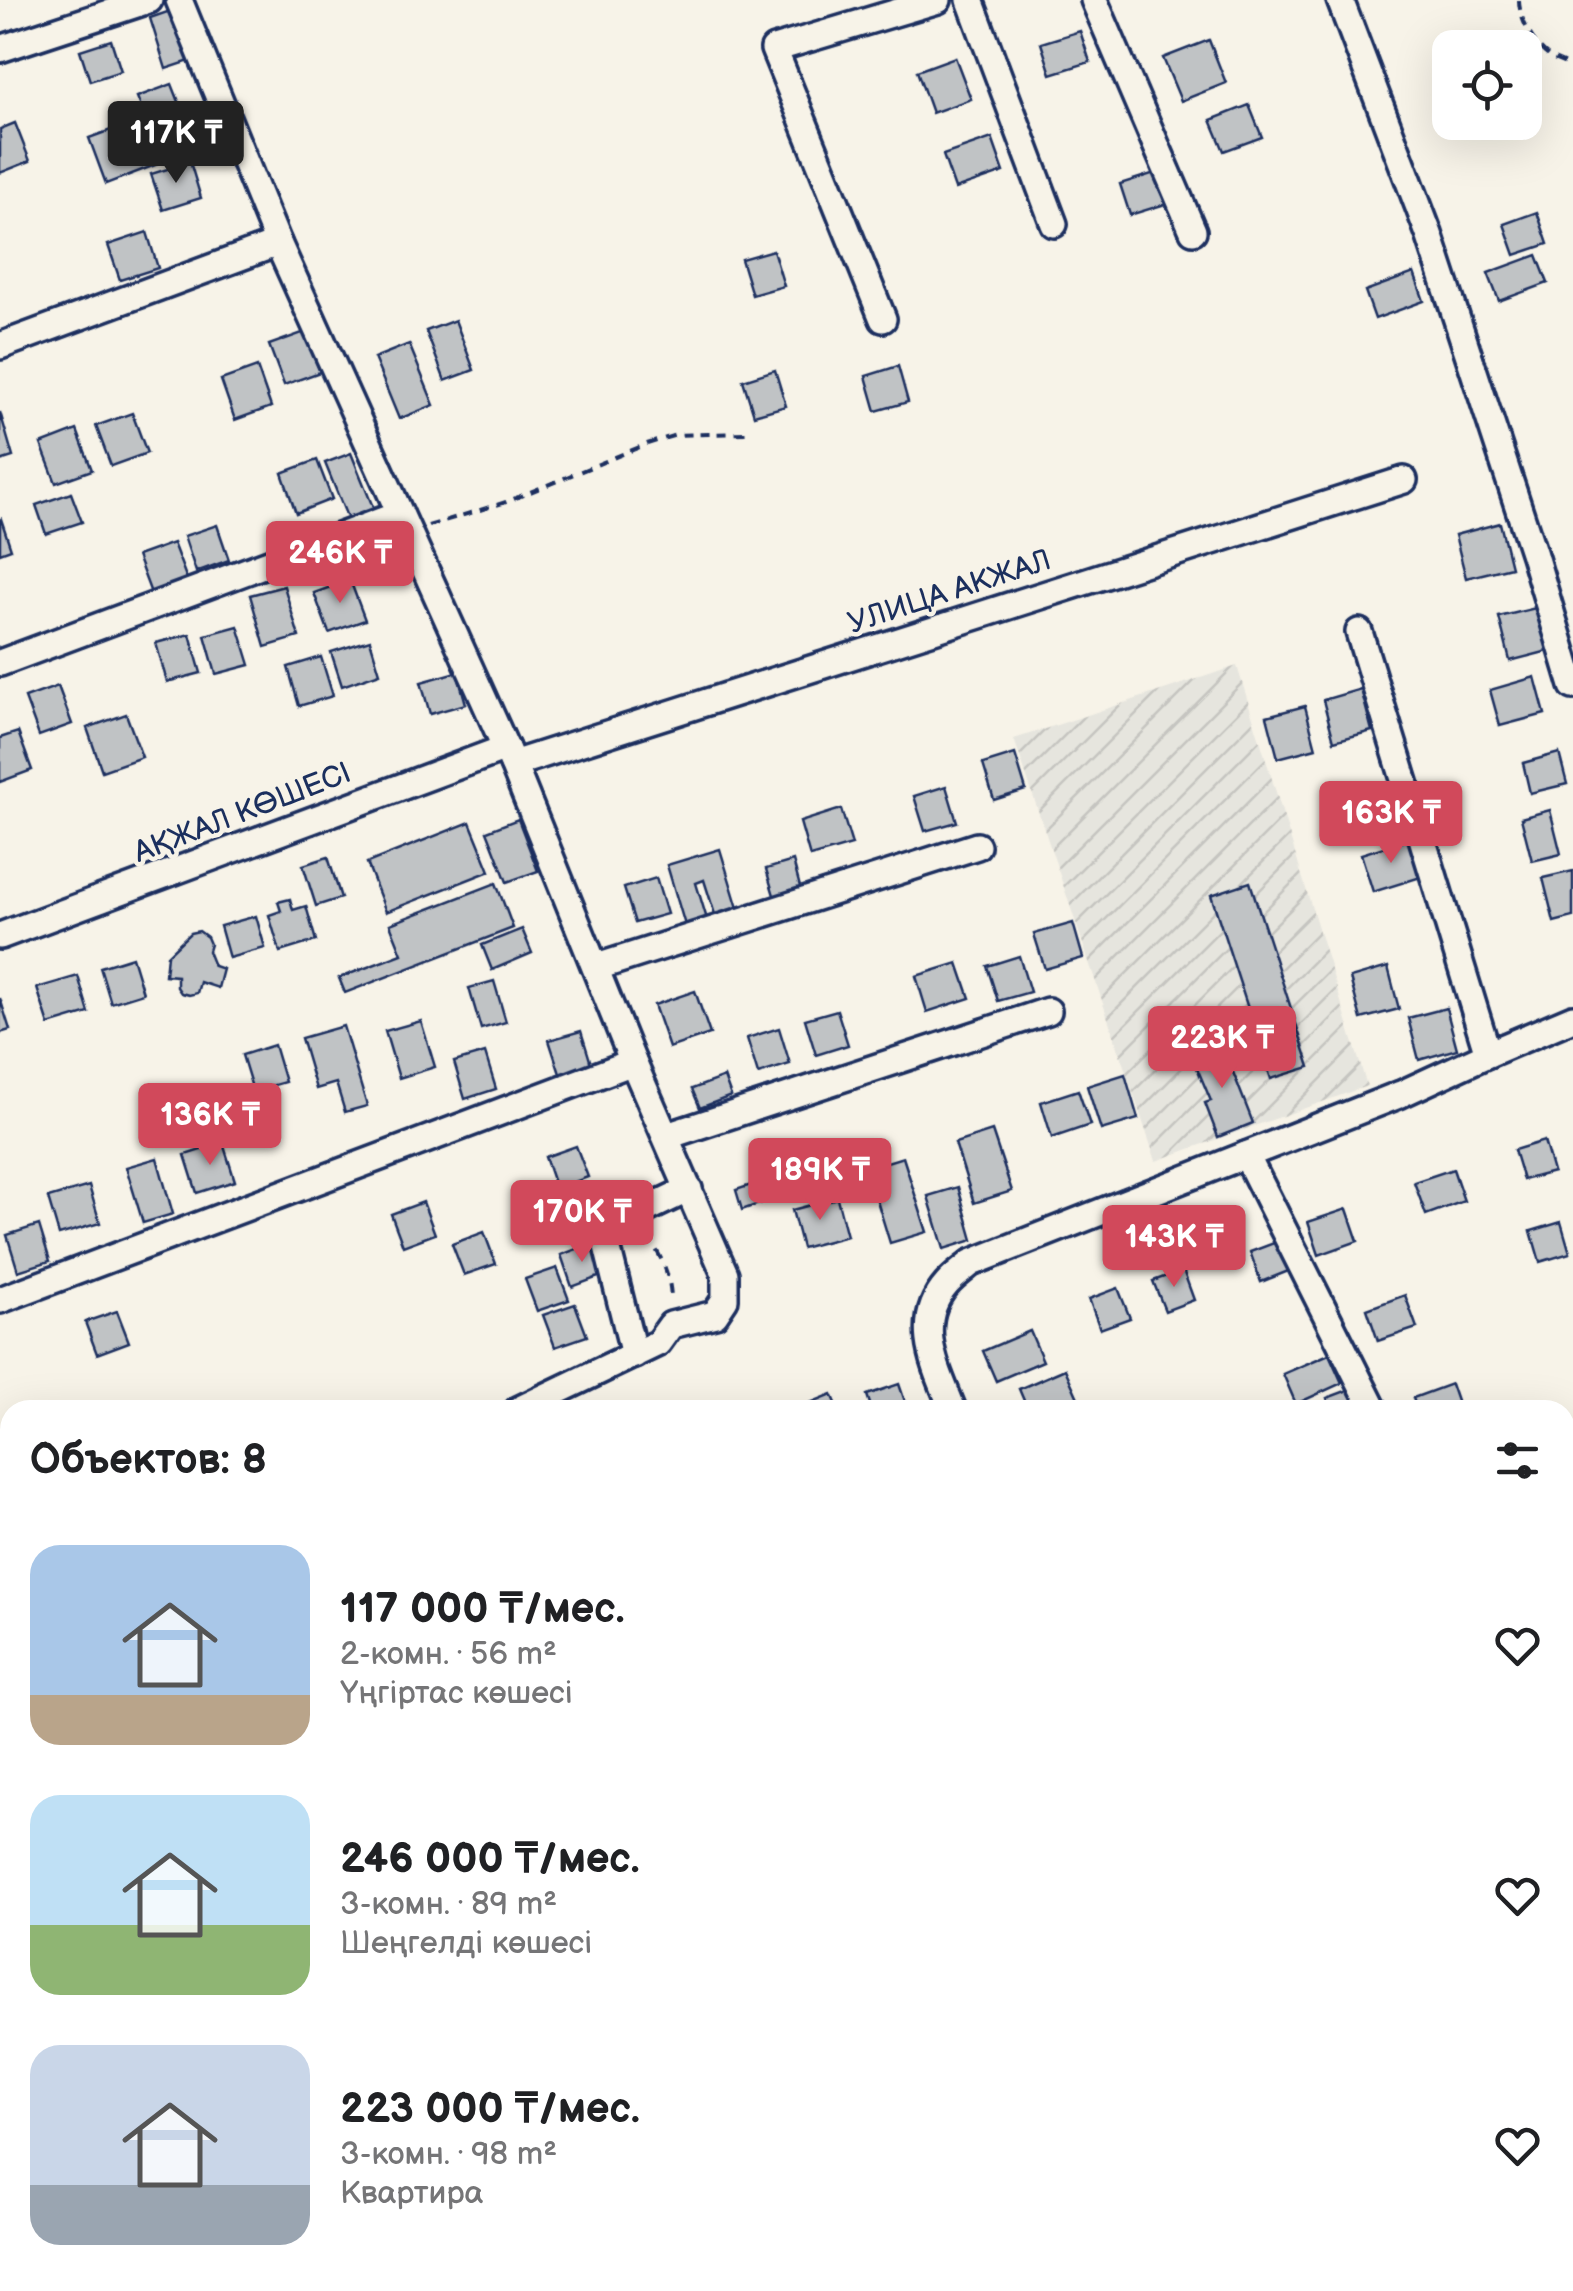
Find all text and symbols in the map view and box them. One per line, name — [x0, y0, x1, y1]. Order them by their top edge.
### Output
map controls — [1432, 30, 1542, 140]
button: locate — [1432, 30, 1542, 140]
pin: 117K ₸ — [95, 101, 257, 186]
text: 117K ₸ — [130, 114, 222, 153]
pin: 246K ₸ — [259, 521, 421, 606]
text: 246K ₸ — [288, 534, 392, 573]
street label: УЛИЦА АКЖАЛ — [843, 542, 1055, 642]
street label: АҚЖАЛ КӨШЕСІ — [128, 755, 356, 871]
pin: 163K ₸ — [1310, 781, 1472, 866]
text: 163K ₸ — [1341, 794, 1441, 833]
pin: 223K ₸ — [1141, 1006, 1303, 1091]
text: 223K ₸ — [1170, 1019, 1274, 1058]
pin: 136K ₸ — [129, 1083, 291, 1168]
text: 136K ₸ — [160, 1096, 260, 1135]
pin: 189K ₸ — [739, 1138, 901, 1223]
text: 189K ₸ — [770, 1151, 870, 1190]
pin: 170K ₸ — [501, 1180, 663, 1265]
text: 170K ₸ — [533, 1193, 631, 1232]
pin: 143K ₸ — [1093, 1205, 1255, 1290]
text: 143K ₸ — [1125, 1218, 1223, 1257]
icon: filters — [1490, 1433, 1545, 1488]
text: Объектов: 8 — [30, 1435, 267, 1486]
text: 117 000 ₸/мес. — [340, 1584, 625, 1635]
icon: home — [110, 1585, 230, 1705]
icon: heart — [1490, 1618, 1545, 1673]
text: 2-комн. · 56 m² — [340, 1635, 557, 1674]
text: Үңгіртас көшесі — [340, 1674, 573, 1713]
text: 246 000 ₸/мес. — [340, 1834, 640, 1885]
icon: home — [110, 1835, 230, 1955]
icon: heart — [1490, 1868, 1545, 1923]
text: 3-комн. · 89 m² — [340, 1885, 557, 1924]
text: Шеңгелді көшесі — [340, 1924, 592, 1963]
text: 223 000 ₸/мес. — [340, 2084, 640, 2135]
icon: home — [110, 2085, 230, 2205]
icon: heart — [1490, 2118, 1545, 2173]
text: 3-комн. · 98 m² — [340, 2135, 557, 2174]
text: Квартира — [340, 2174, 483, 2213]

